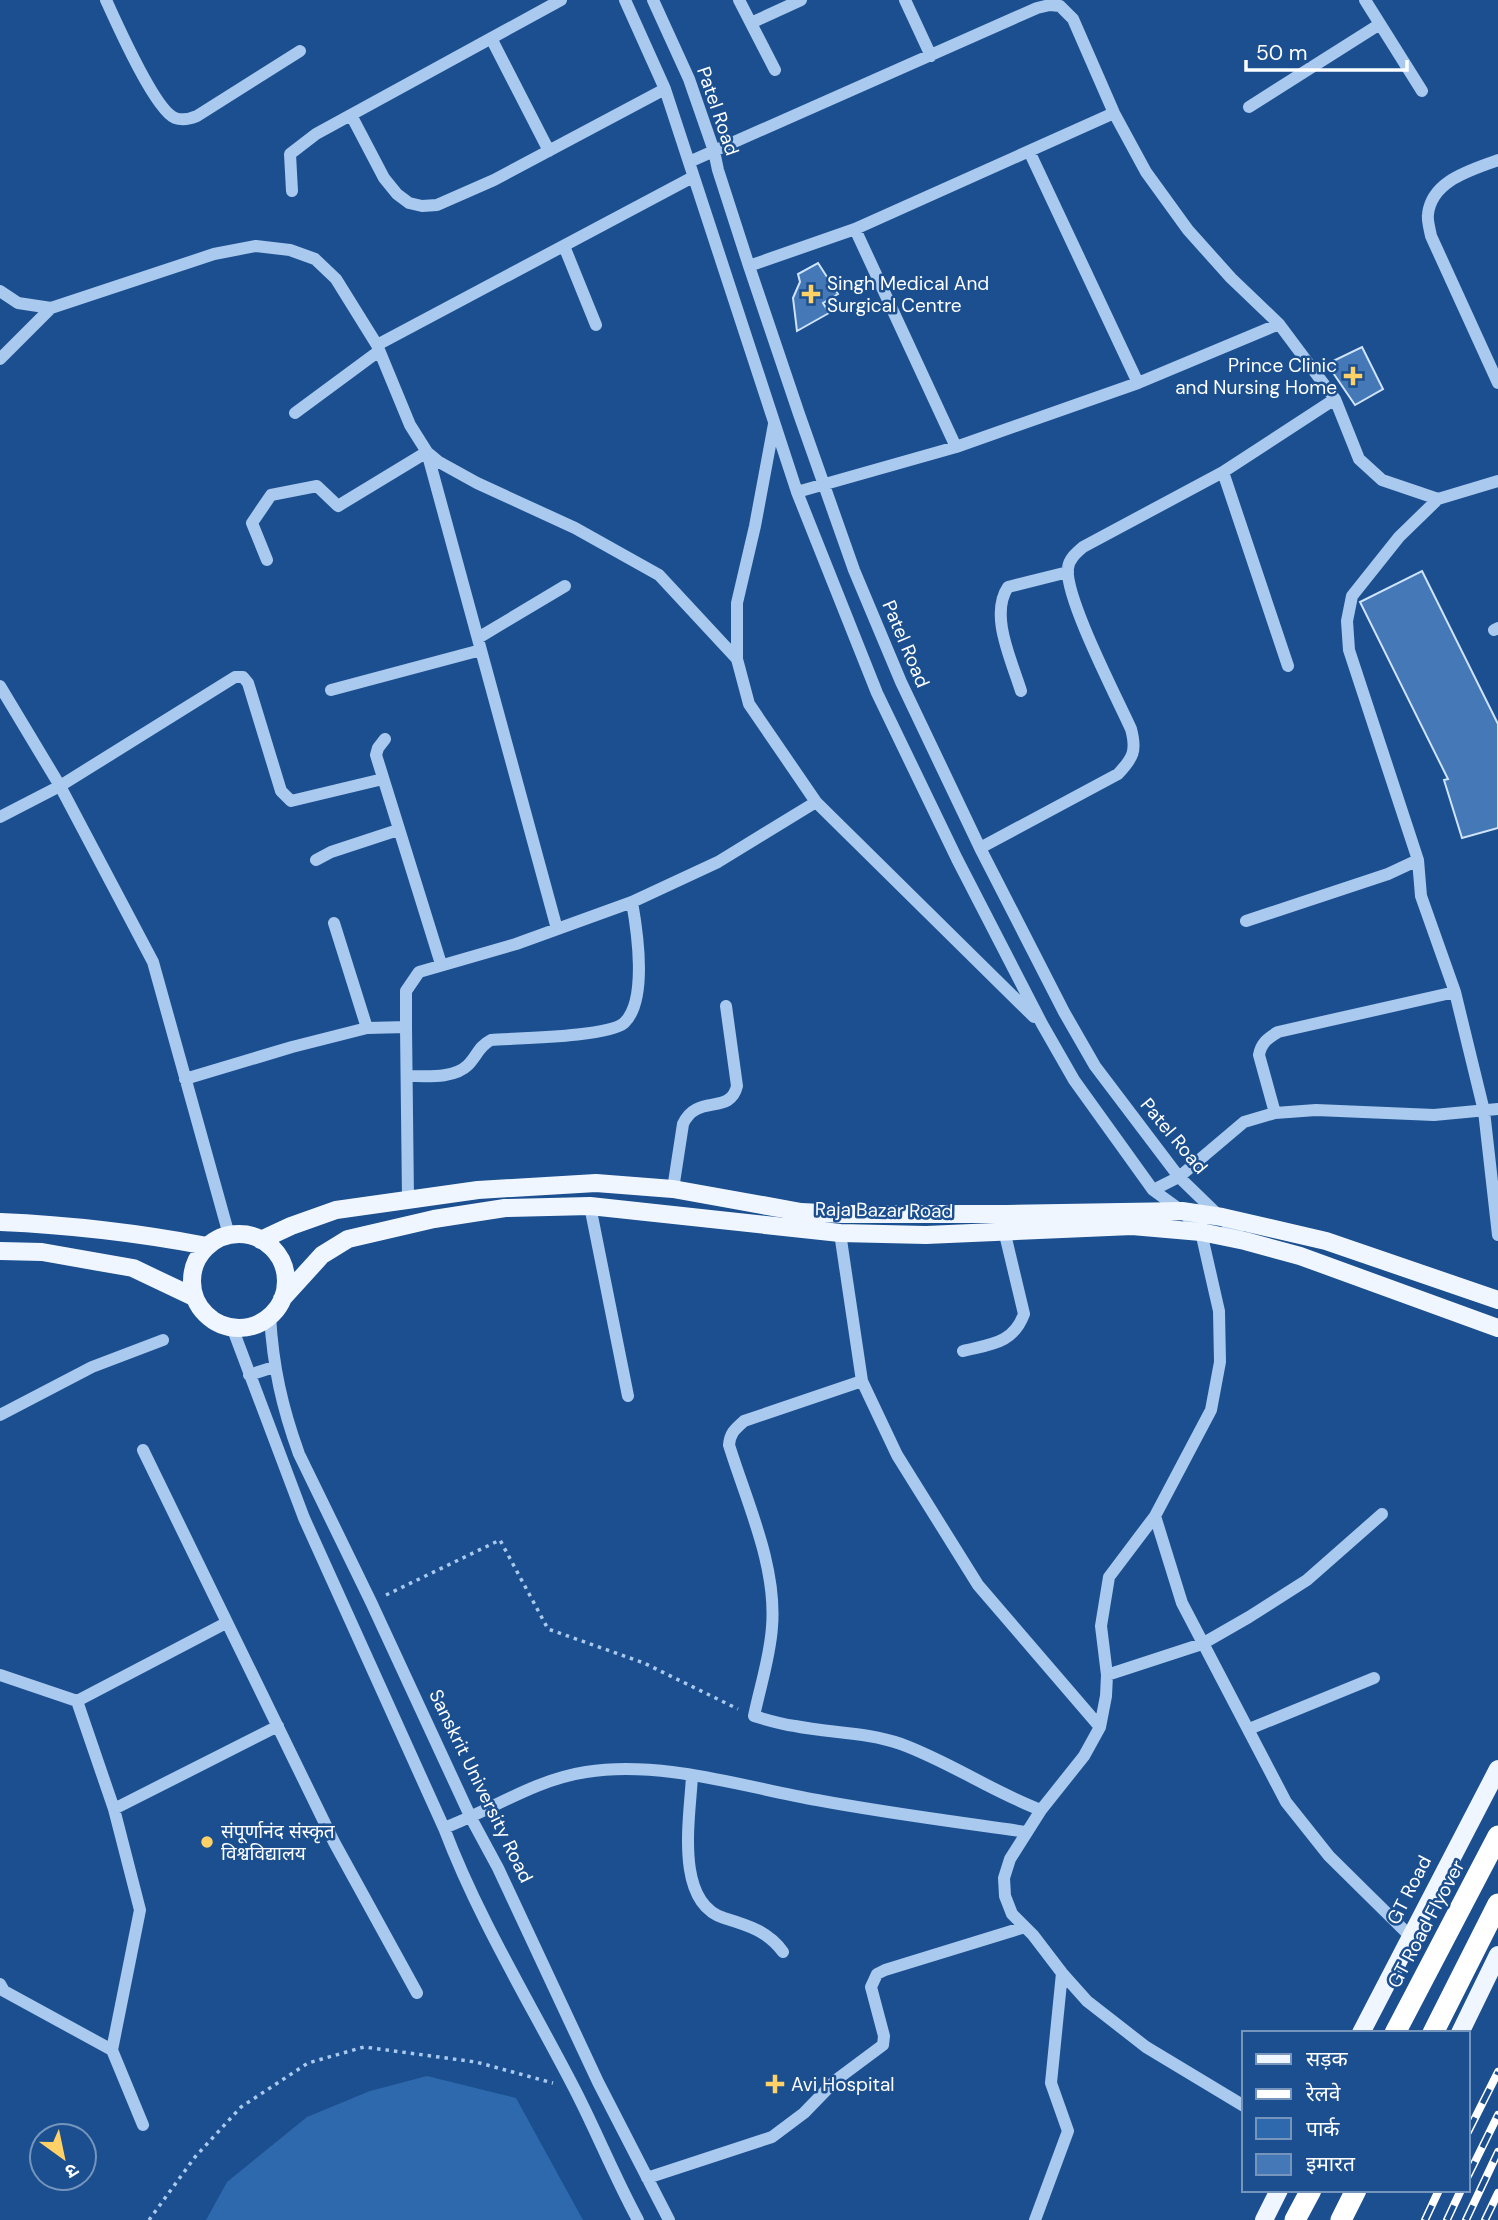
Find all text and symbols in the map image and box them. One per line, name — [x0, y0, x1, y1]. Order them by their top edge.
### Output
scale bar — [1246, 28, 1407, 72]
text: 50 m — [1256, 39, 1307, 67]
street label: Patel Road — [691, 63, 745, 159]
place label: Singh Medical And Surgical Centre — [827, 271, 989, 318]
marker: Singh Medical And Surgical Centre — [801, 284, 821, 304]
place label: Prince Clinic and Nursing Home — [1175, 353, 1337, 400]
marker: Prince Clinic and Nursing Home — [1343, 366, 1363, 386]
street label: Patel Road — [876, 597, 936, 691]
street label: Patel Road — [1135, 1093, 1213, 1179]
street label: Raja Bazar Road — [815, 1196, 953, 1224]
street label: Sanskrit University Road — [423, 1685, 539, 1887]
place label: संपूर्णानंद संस्कृत विश्वविद्यालय — [221, 1819, 336, 1866]
marker: संपूर्णानंद संस्कृत विश्वविद्यालय — [199, 1834, 215, 1850]
street label: GT Road — [1381, 1851, 1437, 1929]
street label: GT Road Flyover — [1382, 1856, 1470, 1992]
legend — [1242, 2031, 1470, 2192]
text: सड़क — [1306, 2045, 1348, 2073]
place label: Avi Hospital — [791, 2072, 895, 2097]
marker: Avi Hospital — [765, 2074, 785, 2094]
text: रेलवे — [1305, 2080, 1341, 2108]
text: पार्क — [1306, 2115, 1340, 2143]
north arrow — [28, 2122, 98, 2192]
text: इमारत — [1306, 2150, 1356, 2178]
text: उ — [60, 2157, 83, 2185]

